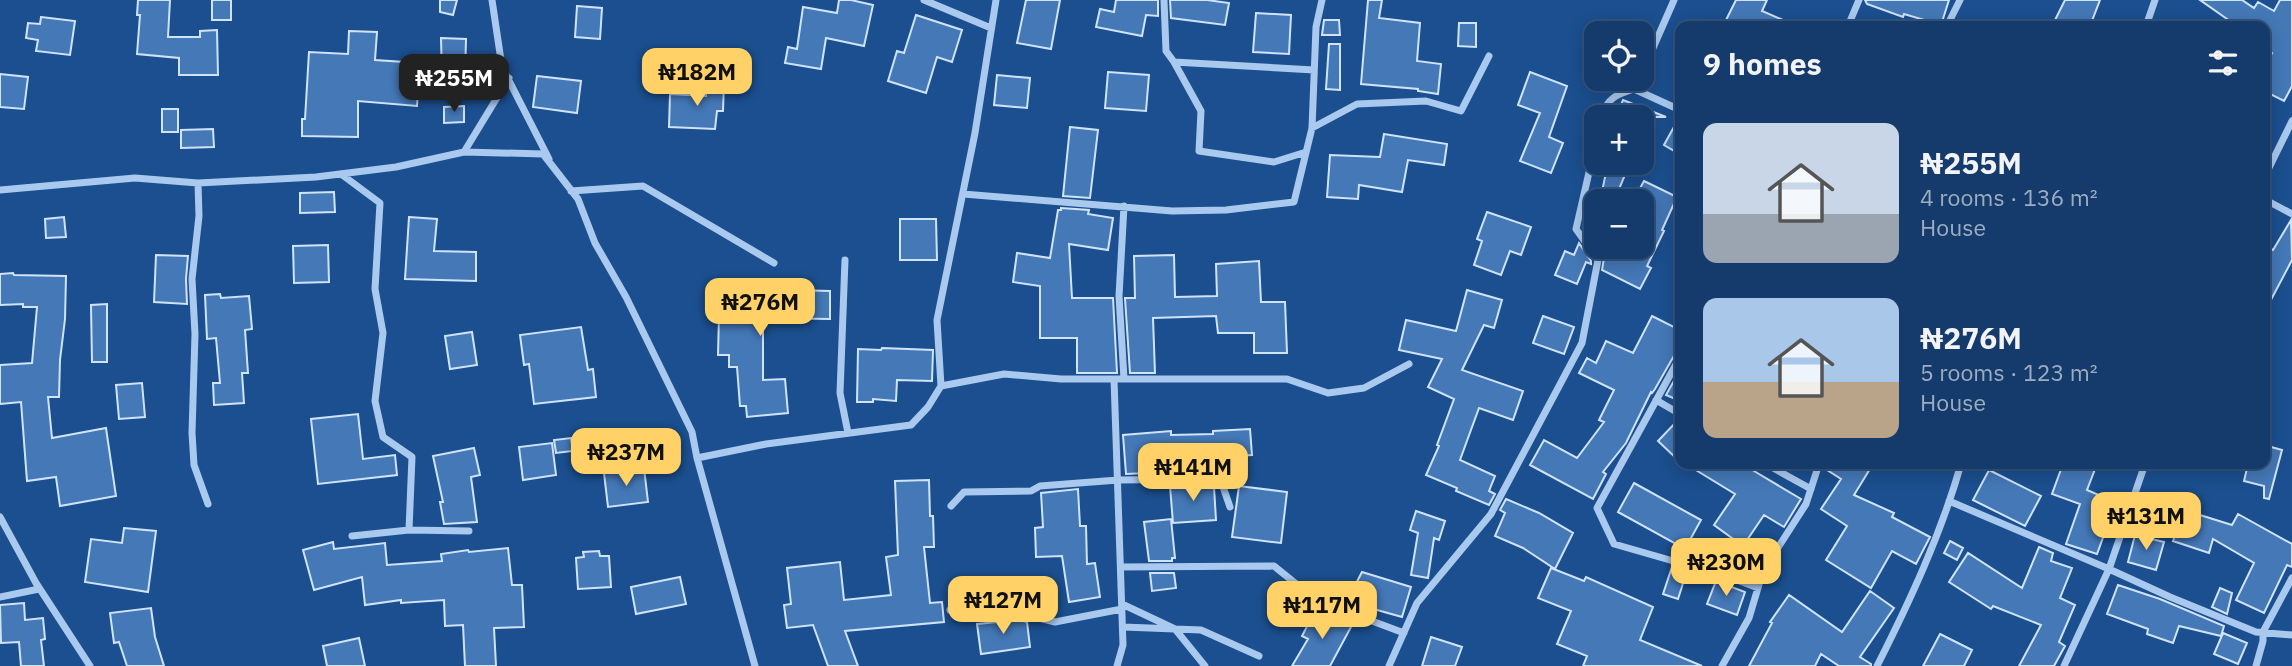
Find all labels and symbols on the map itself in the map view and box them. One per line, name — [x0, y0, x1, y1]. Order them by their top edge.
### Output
pin: ₦182M — [648, 48, 746, 108]
pin: ₦255M — [405, 54, 503, 114]
pin: ₦276M — [711, 278, 809, 338]
pin: ₦237M — [577, 428, 675, 488]
pin: ₦141M — [1144, 444, 1242, 503]
pin: ₦131M — [2097, 492, 2195, 552]
pin: ₦230M — [1677, 538, 1775, 598]
pin: ₦127M — [954, 576, 1052, 636]
pin: ₦117M — [1273, 582, 1371, 641]

